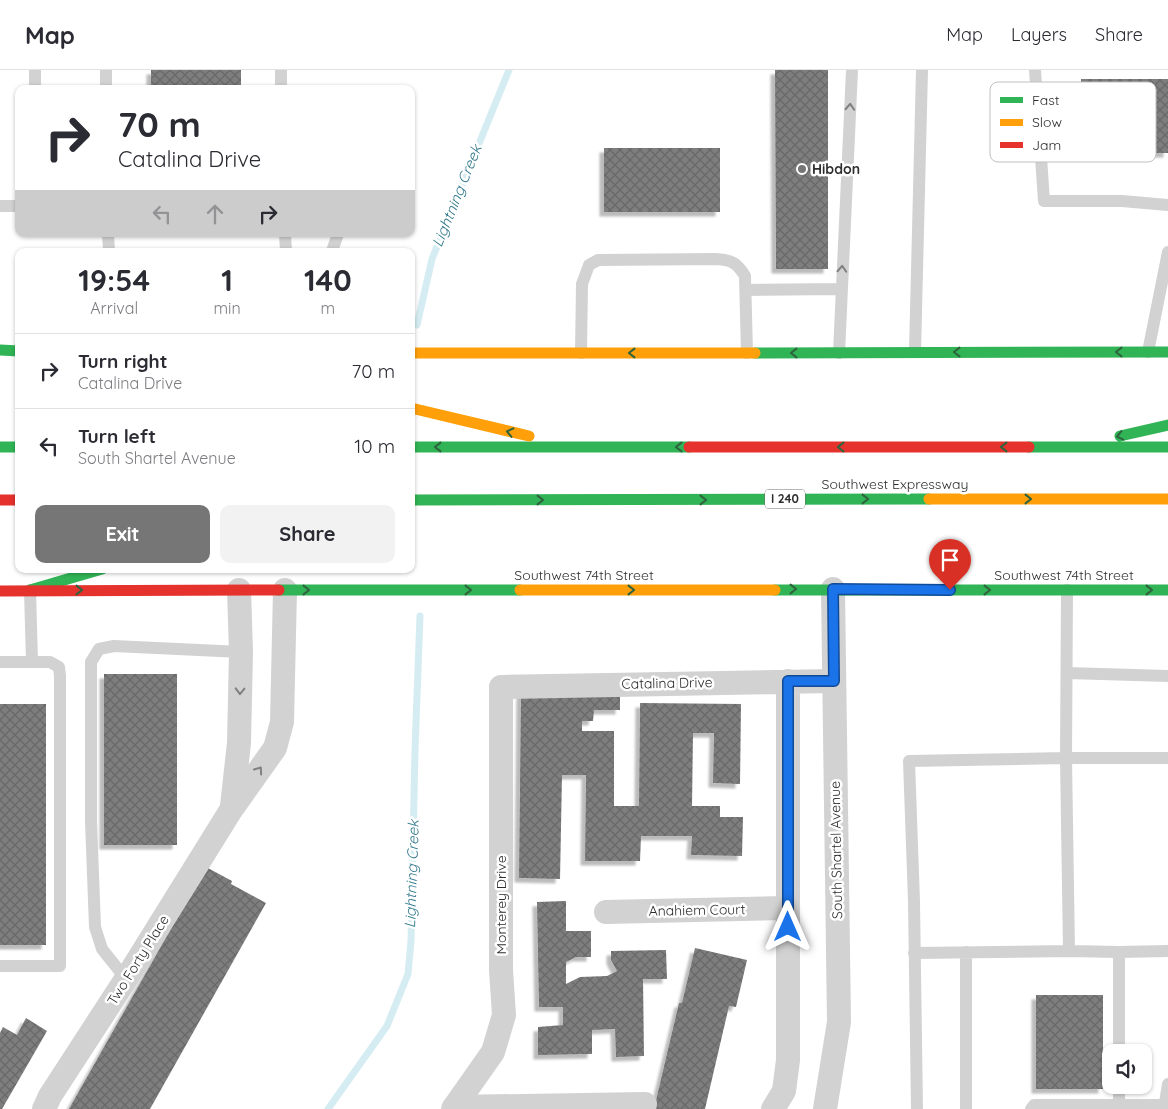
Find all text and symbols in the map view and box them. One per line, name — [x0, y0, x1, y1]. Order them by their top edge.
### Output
text: Map — [25, 20, 75, 50]
text: Map — [946, 23, 983, 46]
text: Layers — [1011, 23, 1067, 46]
text: Share — [1095, 23, 1143, 46]
legend — [990, 82, 1156, 162]
text: Fast — [1032, 91, 1060, 109]
text: 70 m — [118, 102, 201, 146]
one-way arrow — [845, 102, 855, 110]
icon: right — [35, 105, 100, 170]
text: Slow — [1032, 113, 1062, 131]
text: Jam — [1032, 136, 1061, 154]
water label: Lightning Creek — [427, 140, 486, 250]
text: Catalina Drive — [118, 145, 261, 173]
place label: Hibdon — [812, 160, 860, 178]
marker: Hibdon — [796, 163, 808, 175]
icon: left — [148, 200, 176, 228]
icon: ahead — [201, 200, 229, 228]
icon: right — [254, 200, 282, 228]
text: 19:54 — [78, 261, 150, 299]
text: 1 — [221, 261, 233, 299]
text: 140 — [304, 261, 352, 299]
one-way arrow — [837, 265, 848, 273]
text: Arrival — [90, 298, 138, 318]
text: min — [213, 298, 241, 318]
text: m — [321, 298, 335, 318]
one-way arrow — [953, 347, 960, 357]
one-way arrow — [1115, 347, 1122, 357]
one-way arrow — [628, 348, 636, 358]
one-way arrow — [790, 348, 798, 358]
text: Turn right — [78, 349, 167, 373]
icon: right — [35, 357, 63, 385]
text: 70 m — [351, 359, 395, 383]
text: Catalina Drive — [78, 373, 182, 393]
text: Turn left — [78, 424, 156, 448]
one-way arrow — [506, 427, 515, 438]
one-way arrow — [1116, 430, 1125, 440]
icon: left — [35, 432, 63, 460]
text: 10 m — [354, 434, 395, 458]
one-way arrow — [434, 442, 442, 452]
one-way arrow — [675, 442, 682, 452]
one-way arrow — [837, 442, 845, 452]
one-way arrow — [1000, 442, 1008, 452]
text: South Shartel Avenue — [78, 448, 236, 468]
street label: Southwest Expressway — [822, 475, 968, 493]
road number: I 240 — [765, 489, 805, 508]
one-way arrow — [862, 494, 869, 504]
one-way arrow — [1024, 494, 1032, 504]
one-way arrow — [536, 495, 544, 505]
one-way arrow — [699, 495, 707, 505]
button: Exit — [35, 505, 210, 563]
button: Share — [220, 505, 395, 563]
pin — [929, 539, 971, 590]
icon: arrive — [936, 546, 964, 574]
street label: Southwest 74th Street — [514, 566, 654, 584]
street label: Southwest 74th Street — [994, 566, 1134, 584]
one-way arrow — [790, 584, 797, 594]
one-way arrow — [76, 585, 83, 595]
one-way arrow — [302, 585, 310, 595]
one-way arrow — [464, 585, 472, 595]
one-way arrow — [627, 585, 635, 595]
one-way arrow — [984, 585, 991, 595]
one-way arrow — [1146, 585, 1154, 595]
street label: Catalina Drive — [621, 673, 713, 693]
one-way arrow — [235, 688, 245, 695]
one-way arrow — [253, 767, 262, 776]
street label: South Shartel Avenue — [826, 781, 846, 919]
water label: Lightning Creek — [400, 818, 423, 928]
street label: Monterey Drive — [492, 855, 510, 955]
street label: Anahiem Court — [648, 900, 746, 920]
position arrow — [761, 900, 813, 952]
street label: Two Forty Place — [103, 912, 173, 1008]
map controls — [1102, 1044, 1152, 1094]
button: sound — [1102, 1044, 1152, 1094]

